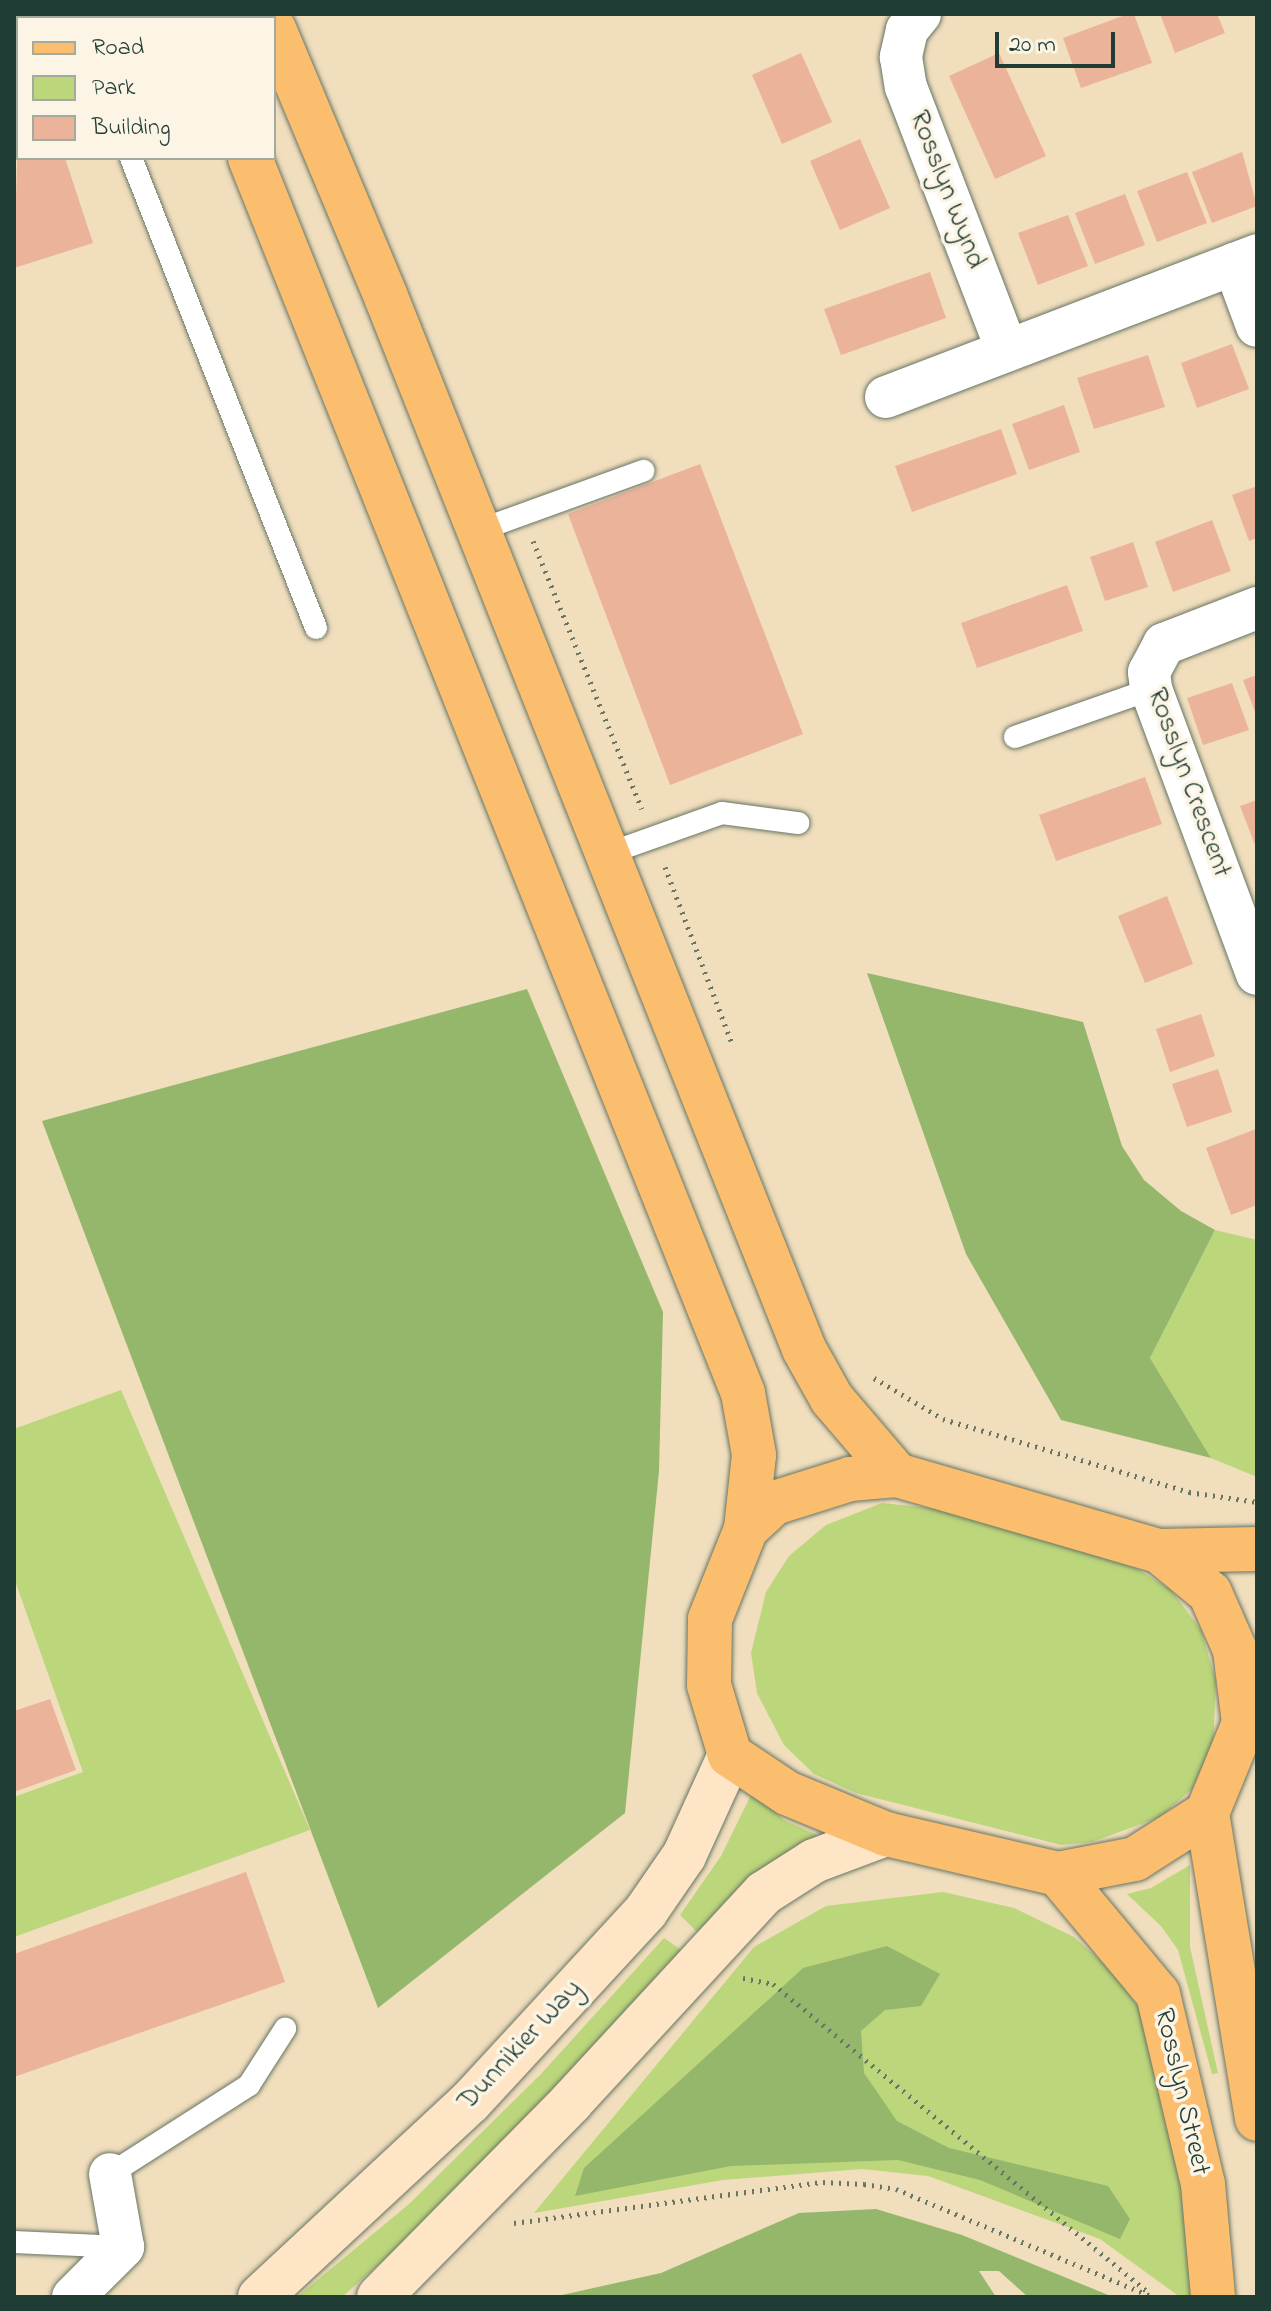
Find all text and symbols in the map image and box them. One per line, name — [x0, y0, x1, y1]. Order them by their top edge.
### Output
legend — [16, 16, 276, 160]
scale bar — [999, 16, 1119, 66]
text: 20 m — [1009, 28, 1056, 63]
text: Road — [92, 31, 144, 66]
text: Park — [92, 71, 135, 106]
street label: Rosslyn Wynd — [900, 106, 992, 274]
text: Building — [92, 111, 171, 146]
street label: Rosslyn Crescent — [1138, 684, 1238, 882]
street label: Dunnikier Way — [452, 1973, 590, 2119]
street label: Rosslyn Street — [1145, 2005, 1217, 2179]

